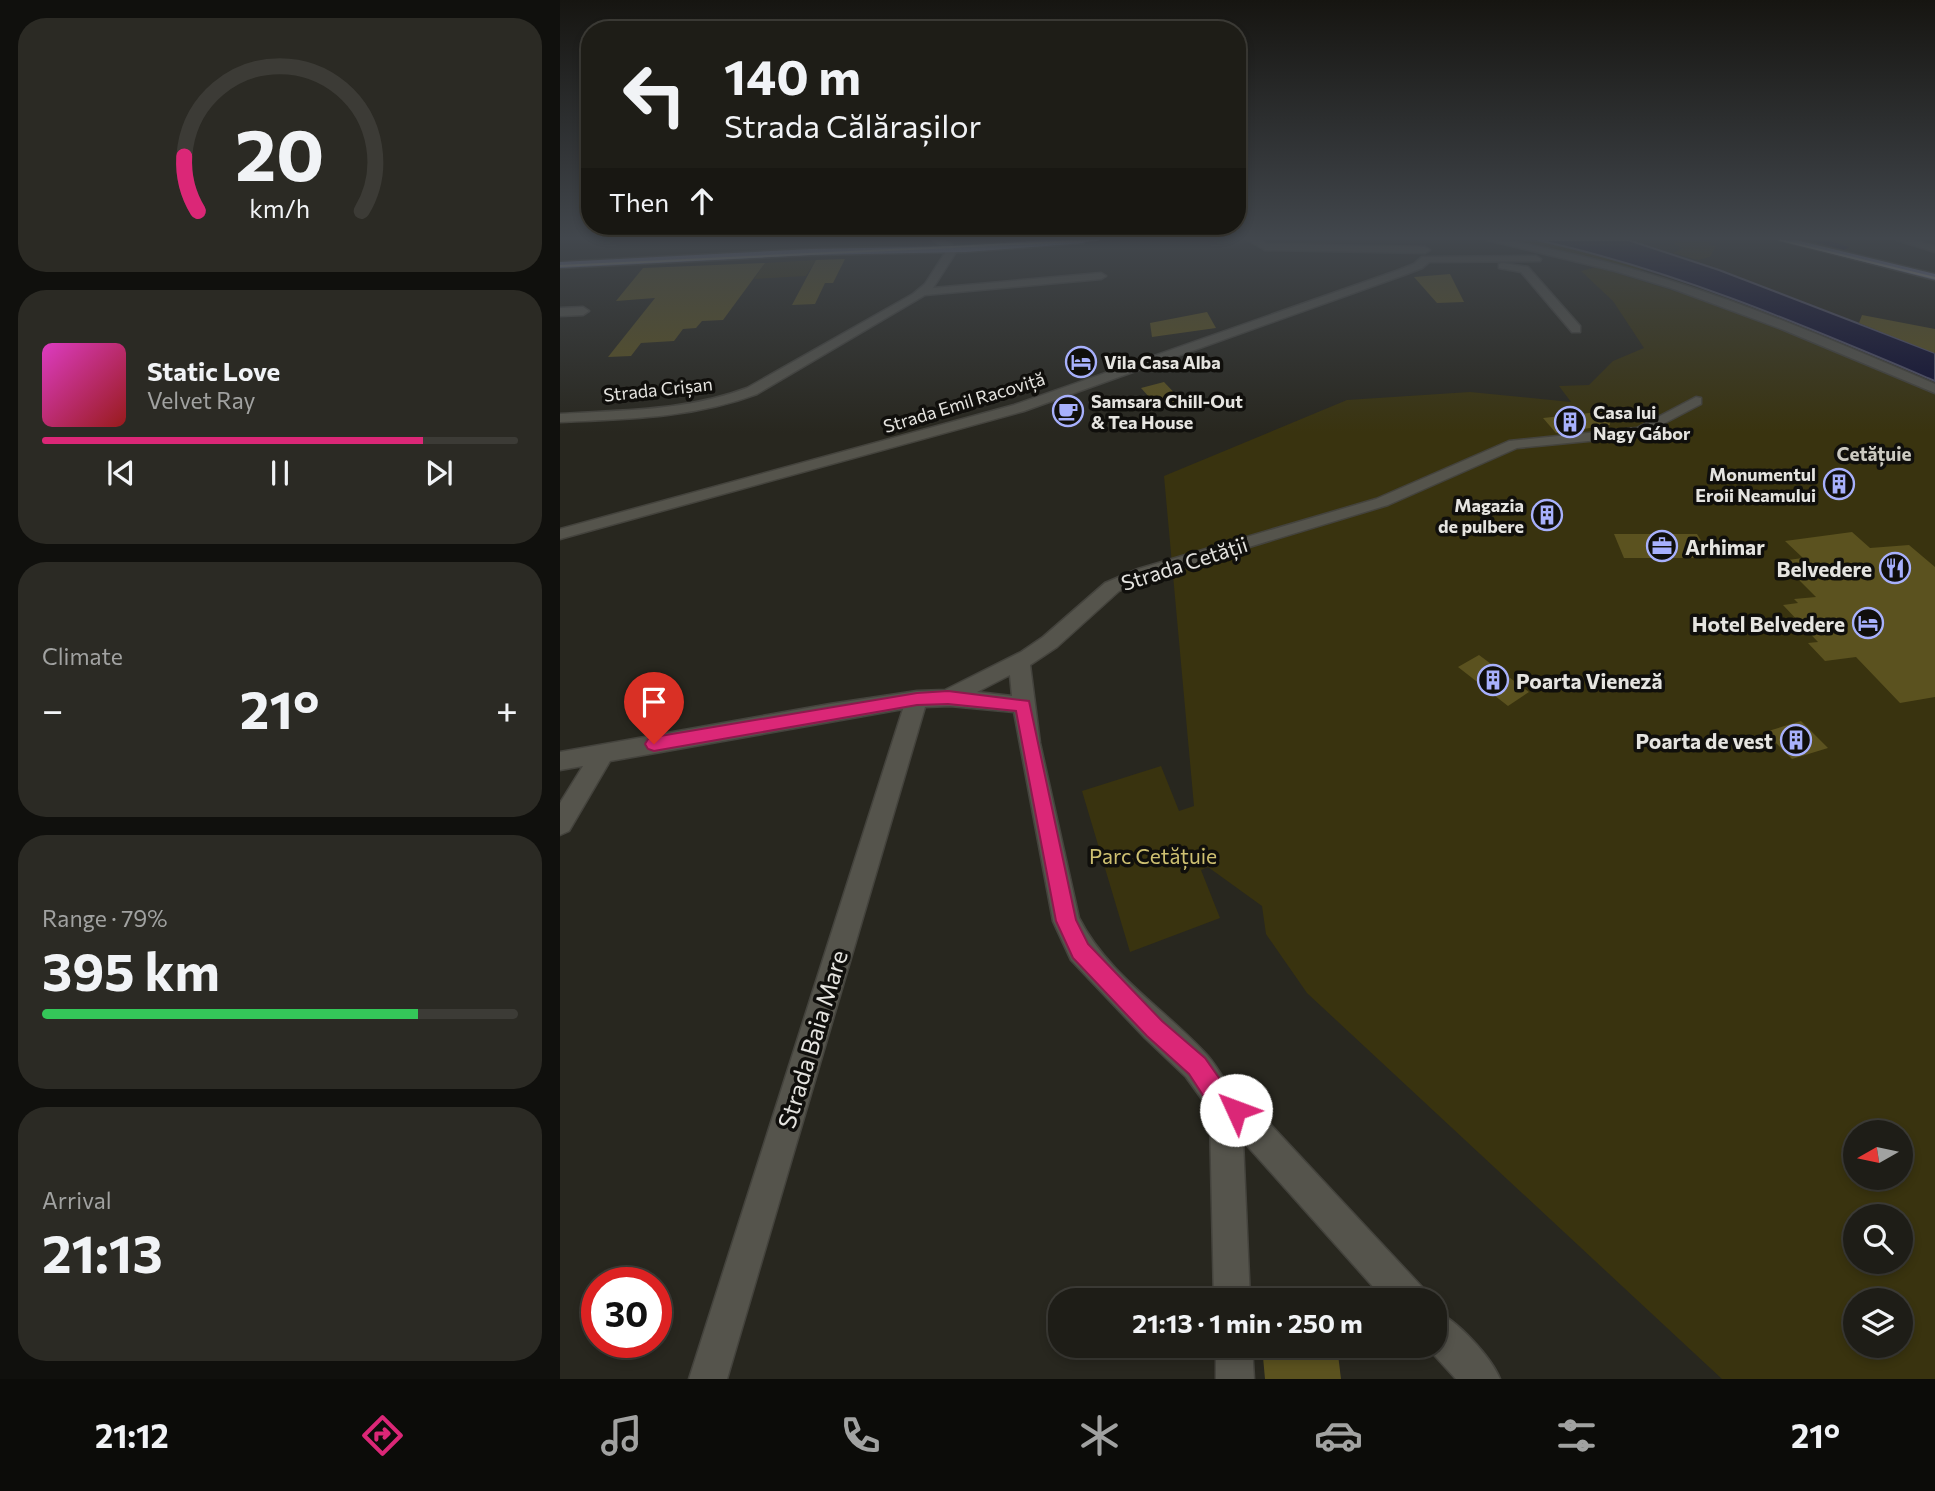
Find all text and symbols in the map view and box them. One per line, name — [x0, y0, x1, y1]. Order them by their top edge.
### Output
text: 140 m — [724, 45, 861, 105]
icon: left — [609, 49, 700, 140]
text: Strada Călărașilor — [724, 105, 981, 145]
text: 20 — [235, 107, 325, 196]
icon: ahead — [683, 182, 721, 220]
text: Then — [609, 186, 669, 217]
text: km/h — [250, 193, 310, 223]
hotel icon: Vila Casa Alba — [1064, 345, 1098, 379]
place label: Vila Casa Alba — [1104, 351, 1221, 373]
text: Static Love — [147, 355, 280, 386]
street label: Strada Emil Racoviță — [881, 367, 1048, 438]
street label: Strada Crișan — [602, 372, 714, 407]
text: Velvet Ray — [147, 386, 255, 414]
place label: Samsara Chill-Out & Tea House — [1091, 390, 1243, 433]
cafe icon: Samsara Chill-Out & Tea House — [1051, 394, 1085, 428]
place label: Casa lui Nagy Gábor — [1593, 401, 1691, 444]
building icon: Casa lui Nagy Gábor — [1553, 405, 1587, 439]
district label: Cetățuie — [1836, 442, 1912, 467]
icon: previous — [102, 454, 140, 492]
icon: pause — [261, 454, 299, 492]
icon: next — [420, 454, 458, 492]
place label: Monumentul Eroii Neamului — [1695, 463, 1816, 506]
building icon: Monumentul Eroii Neamului — [1822, 467, 1856, 501]
place label: Magazia de pulbere — [1438, 494, 1524, 537]
building icon: Magazia de pulbere — [1530, 498, 1564, 532]
office icon: Arhimar — [1645, 529, 1679, 563]
street label: Strada Cetății — [1118, 531, 1251, 597]
place label: Arhimar — [1685, 534, 1765, 559]
restaurant icon: Belvedere — [1878, 551, 1912, 585]
place label: Belvedere — [1777, 556, 1872, 581]
hotel icon: Hotel Belvedere — [1851, 606, 1885, 640]
place label: Hotel Belvedere — [1692, 611, 1845, 636]
text: Climate — [42, 642, 123, 670]
building icon: Poarta Vieneză — [1476, 663, 1510, 697]
place label: Poarta Vieneză — [1516, 668, 1662, 693]
pin — [624, 672, 684, 744]
text: 21° — [240, 676, 319, 740]
icon: arrive — [635, 683, 673, 721]
text: − — [42, 685, 64, 732]
text: + — [496, 685, 518, 732]
building icon: Poarta de vest — [1779, 723, 1813, 757]
place label: Poarta de vest — [1636, 728, 1773, 753]
park label: Parc Cetățuie — [1089, 843, 1217, 870]
text: Range · 79% — [42, 904, 167, 932]
text: 395 km — [42, 938, 220, 1002]
street label: Strada Baia Mare — [771, 946, 853, 1132]
position arrow — [1199, 1073, 1273, 1147]
north arrow — [1843, 1120, 1913, 1190]
map controls — [1843, 1120, 1913, 1358]
text: Arrival — [42, 1186, 112, 1214]
button: search — [1843, 1204, 1913, 1274]
text: 21:13 — [42, 1220, 163, 1284]
speed limit sign: 30 — [581, 1267, 672, 1358]
button: layers — [1843, 1288, 1913, 1358]
text: 21:13 · 1 min · 250 m — [1132, 1307, 1363, 1338]
icon: directions — [358, 1411, 407, 1460]
icon: music — [597, 1411, 646, 1460]
icon: phone — [836, 1411, 885, 1460]
icon: climate — [1075, 1411, 1124, 1460]
icon: car — [1314, 1411, 1363, 1460]
icon: filters — [1552, 1411, 1601, 1460]
text: 21:12 — [95, 1415, 169, 1455]
text: 21° — [1791, 1415, 1840, 1455]

